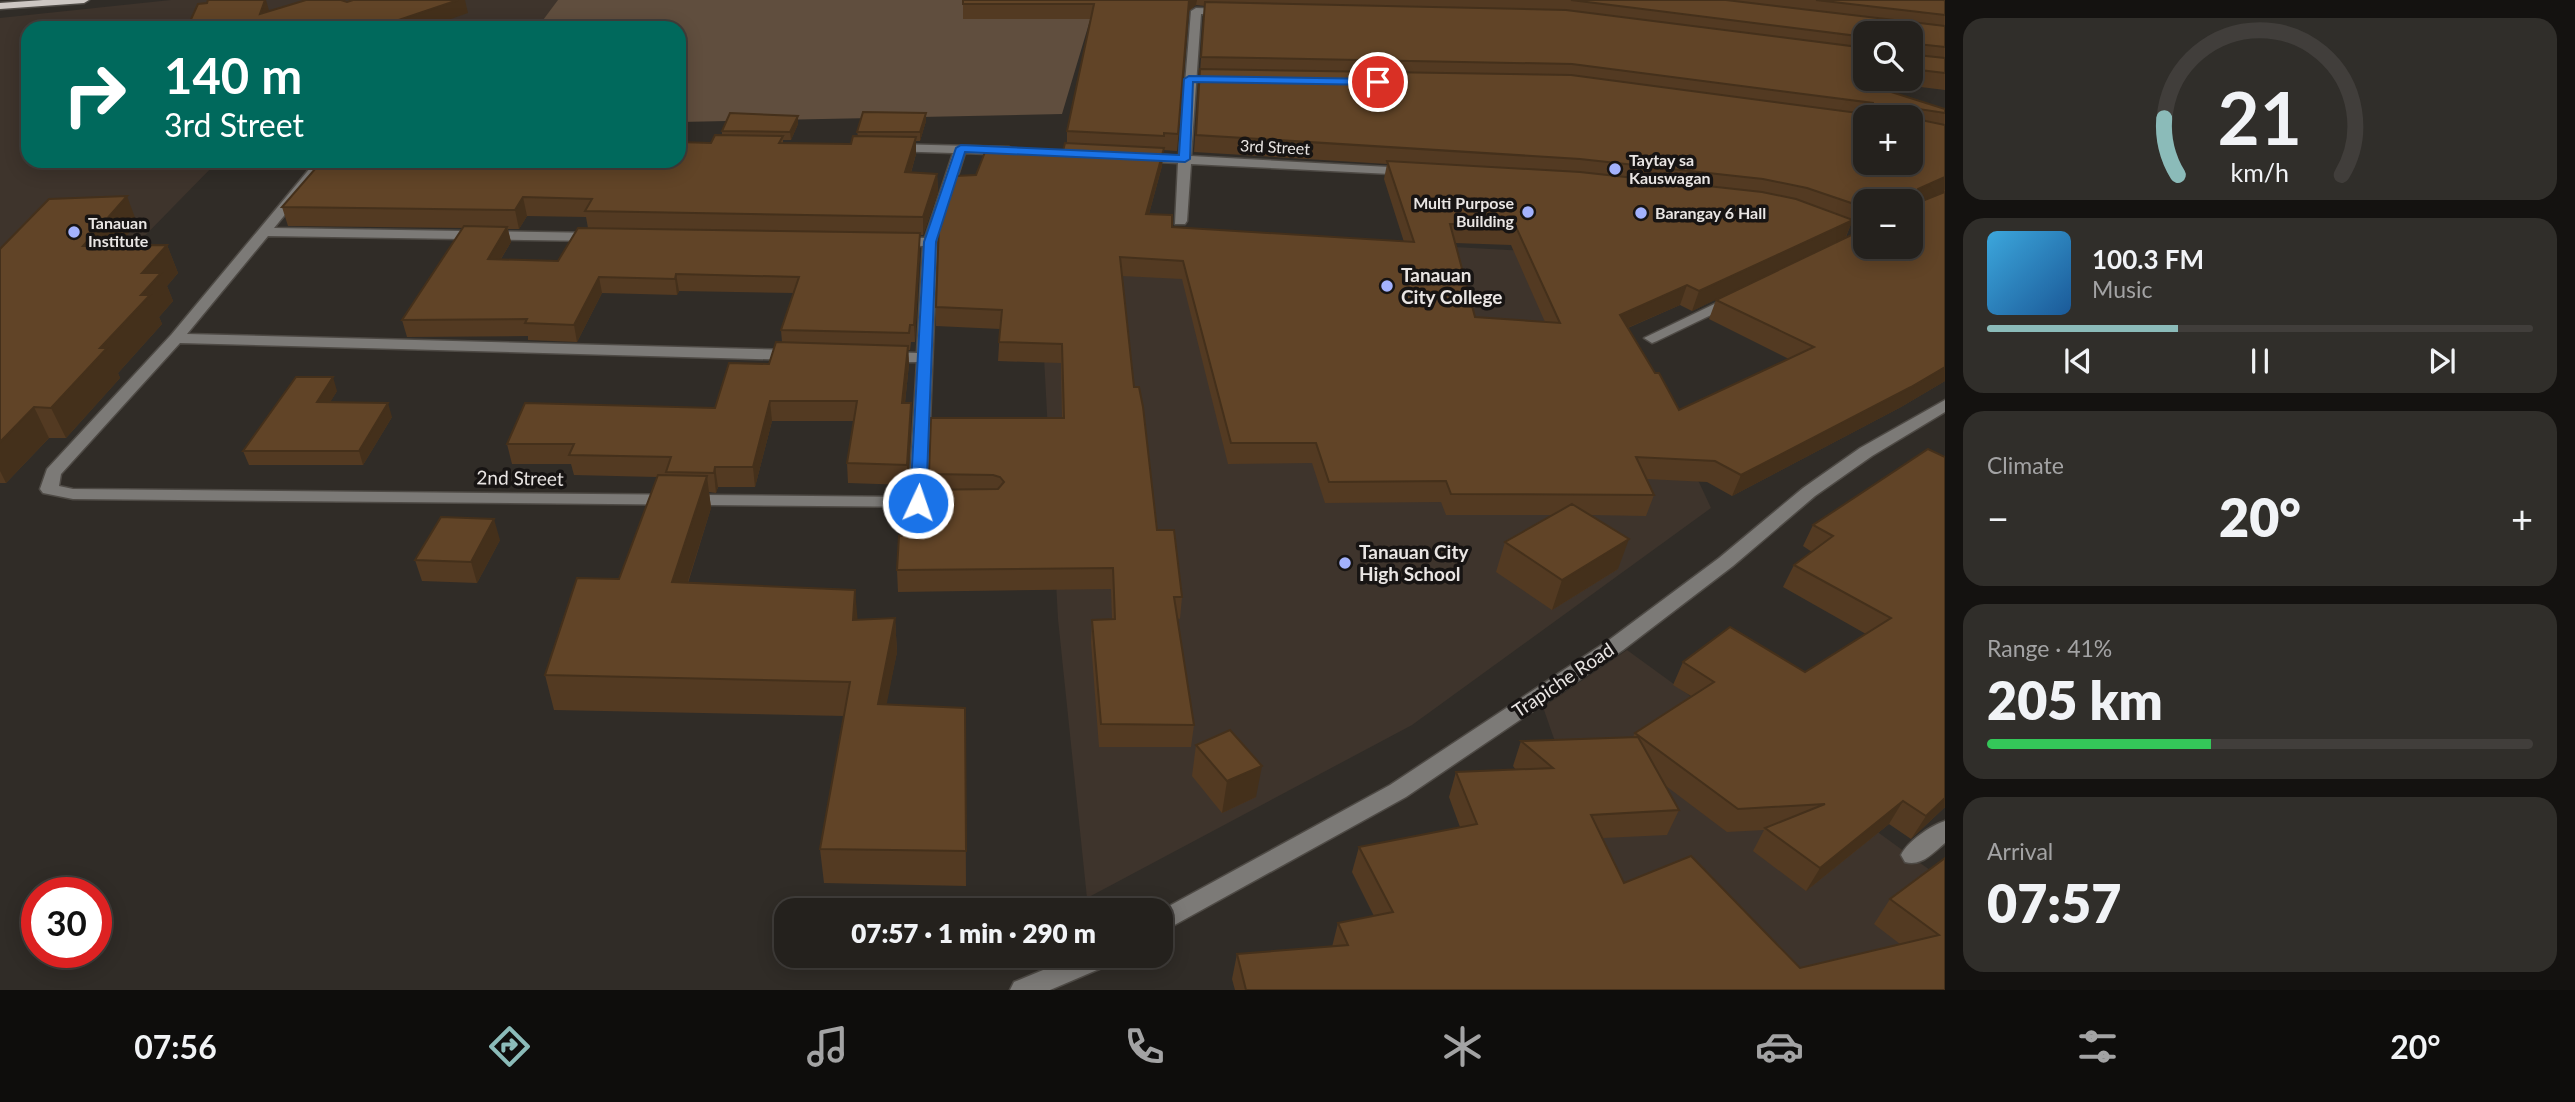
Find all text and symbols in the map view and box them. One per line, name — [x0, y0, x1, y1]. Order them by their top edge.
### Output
map controls — [1853, 21, 1923, 259]
button: search — [1853, 21, 1923, 91]
text: 140 m — [164, 46, 302, 104]
icon: right — [49, 49, 140, 140]
pin — [1348, 52, 1408, 112]
icon: arrive — [1359, 63, 1397, 101]
text: 21 — [2218, 73, 2302, 161]
text: 3rd Street — [164, 105, 304, 144]
button: + — [1853, 105, 1923, 175]
street label: 3rd Street — [1240, 135, 1311, 158]
place label: Taytay sa Kauswagan — [1629, 150, 1711, 187]
text: km/h — [2231, 157, 2289, 187]
marker: Taytay sa Kauswagan — [1607, 161, 1623, 177]
button: − — [1853, 189, 1923, 259]
place label: Multi Purpose Building — [1413, 193, 1515, 230]
place label: Barangay 6 Hall — [1655, 203, 1766, 222]
marker: Multi Purpose Building — [1520, 204, 1536, 220]
marker: Barangay 6 Hall — [1633, 205, 1649, 221]
place label: Tanauan Institute — [88, 213, 149, 250]
marker: Tanauan Institute — [66, 224, 82, 240]
text: 100.3 FM — [2092, 243, 2204, 275]
place label: Tanauan City College — [1401, 263, 1503, 308]
text: Music — [2092, 275, 2152, 303]
marker: Tanauan City College — [1379, 278, 1395, 294]
icon: previous — [2059, 342, 2097, 380]
icon: pause — [2241, 342, 2279, 380]
icon: next — [2423, 342, 2461, 380]
text: Climate — [1987, 451, 2064, 479]
street label: 2nd Street — [476, 465, 564, 490]
position arrow — [881, 466, 955, 540]
text: 20° — [2219, 486, 2301, 548]
text: − — [1987, 495, 2009, 541]
text: + — [2511, 495, 2533, 541]
place label: Tanauan City High School — [1359, 540, 1469, 585]
marker: Tanauan City High School — [1337, 555, 1353, 571]
text: Range · 41% — [1987, 634, 2112, 662]
street label: Trapiche Road — [1508, 637, 1618, 722]
text: 205 km — [1987, 669, 2163, 731]
text: Arrival — [1987, 837, 2053, 865]
text: 07:57 — [1987, 872, 2121, 934]
speed limit sign: 30 — [21, 877, 112, 968]
text: 07:57 · 1 min · 290 m — [851, 917, 1096, 949]
icon: directions — [485, 1022, 534, 1071]
icon: music — [803, 1022, 852, 1071]
icon: phone — [1120, 1022, 1169, 1071]
icon: climate — [1438, 1022, 1487, 1071]
icon: car — [1755, 1022, 1804, 1071]
icon: filters — [2073, 1022, 2122, 1071]
text: 07:56 — [134, 1027, 217, 1066]
text: 20° — [2390, 1027, 2441, 1066]

